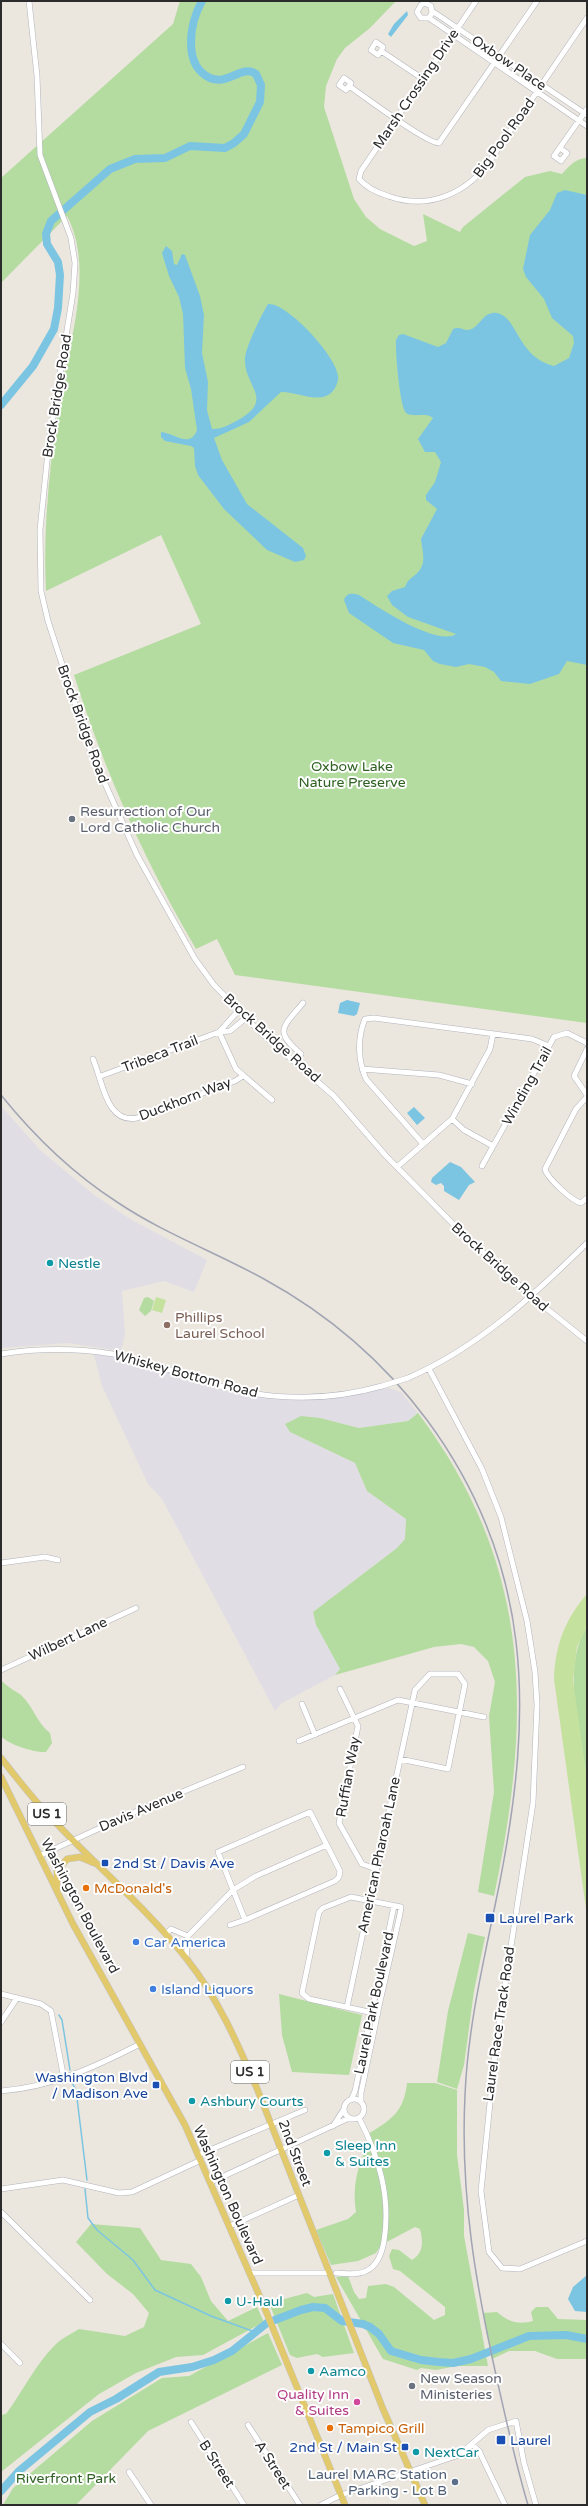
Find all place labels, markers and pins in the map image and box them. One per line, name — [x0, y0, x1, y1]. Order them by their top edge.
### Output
place label: Resurrection of Our Lord Catholic Church — [80, 803, 220, 836]
marker: Resurrection of Our Lord Catholic Church — [67, 814, 77, 824]
place label: Nestle — [58, 1255, 100, 1272]
marker: Nestle — [45, 1258, 55, 1268]
place label: Phillips Laurel School — [175, 1309, 265, 1342]
marker: Phillips Laurel School — [162, 1320, 172, 1330]
place label: 2nd St / Davis Ave — [113, 1855, 235, 1872]
marker: 2nd St / Davis Ave — [100, 1858, 110, 1868]
place label: McDonald's — [94, 1880, 172, 1897]
marker: McDonald's — [81, 1883, 91, 1893]
place label: Laurel Park — [499, 1910, 574, 1927]
marker: Laurel Park — [484, 1912, 496, 1924]
place label: Car America — [144, 1934, 226, 1951]
marker: Car America — [131, 1937, 141, 1947]
place label: Island Liquors — [161, 1981, 254, 1998]
marker: Island Liquors — [148, 1984, 158, 1994]
place label: Washington Blvd / Madison Ave — [35, 2069, 148, 2102]
marker: Washington Blvd / Madison Ave — [151, 2080, 161, 2090]
place label: Ashbury Courts — [200, 2093, 304, 2110]
marker: Ashbury Courts — [187, 2096, 197, 2106]
place label: Sleep Inn & Suites — [335, 2137, 396, 2170]
marker: Sleep Inn & Suites — [322, 2148, 332, 2158]
place label: U-Haul — [236, 2293, 283, 2310]
marker: U-Haul — [223, 2296, 233, 2306]
place label: Aamco — [319, 2363, 366, 2380]
marker: Aamco — [306, 2366, 316, 2376]
place label: New Season Ministeries — [420, 2370, 502, 2403]
marker: New Season Ministeries — [407, 2381, 417, 2391]
place label: Quality Inn & Suites — [277, 2386, 349, 2419]
marker: Quality Inn & Suites — [352, 2397, 362, 2407]
place label: Tampico Grill — [338, 2420, 424, 2437]
marker: Tampico Grill — [325, 2423, 335, 2433]
place label: Laurel — [510, 2432, 551, 2449]
marker: Laurel — [495, 2434, 507, 2446]
place label: 2nd St / Main St — [289, 2439, 398, 2456]
marker: 2nd St / Main St — [400, 2442, 410, 2452]
place label: NextCar — [424, 2444, 479, 2461]
marker: NextCar — [411, 2447, 421, 2457]
place label: Laurel MARC Station Parking - Lot B — [308, 2466, 447, 2499]
marker: Laurel MARC Station Parking - Lot B — [450, 2477, 460, 2487]

